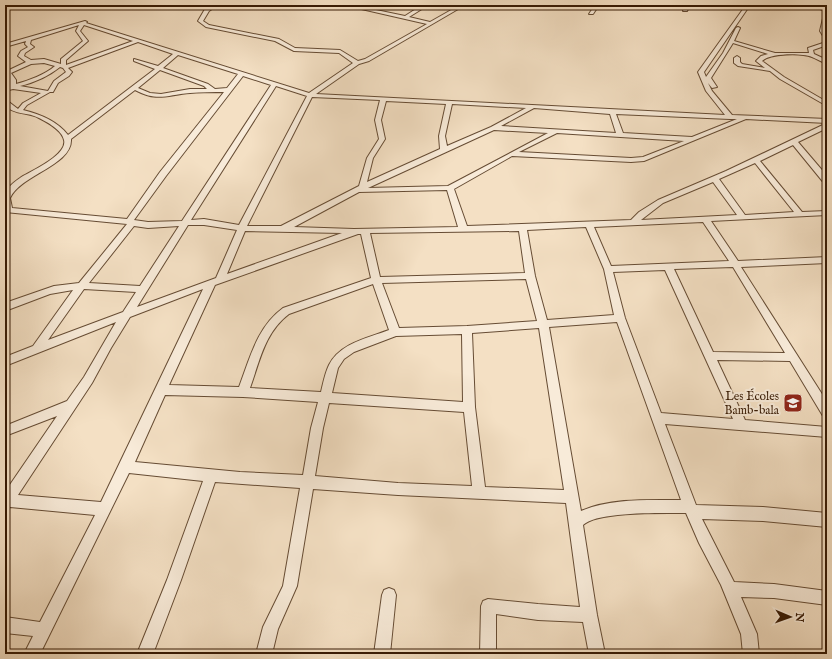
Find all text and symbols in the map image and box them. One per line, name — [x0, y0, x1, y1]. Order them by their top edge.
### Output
place label: Les Écoles Bamb-bala — [725, 388, 780, 418]
school or university icon: Les Écoles Bamb-bala — [782, 392, 804, 414]
north arrow — [770, 597, 810, 637]
text: N — [792, 611, 806, 623]

